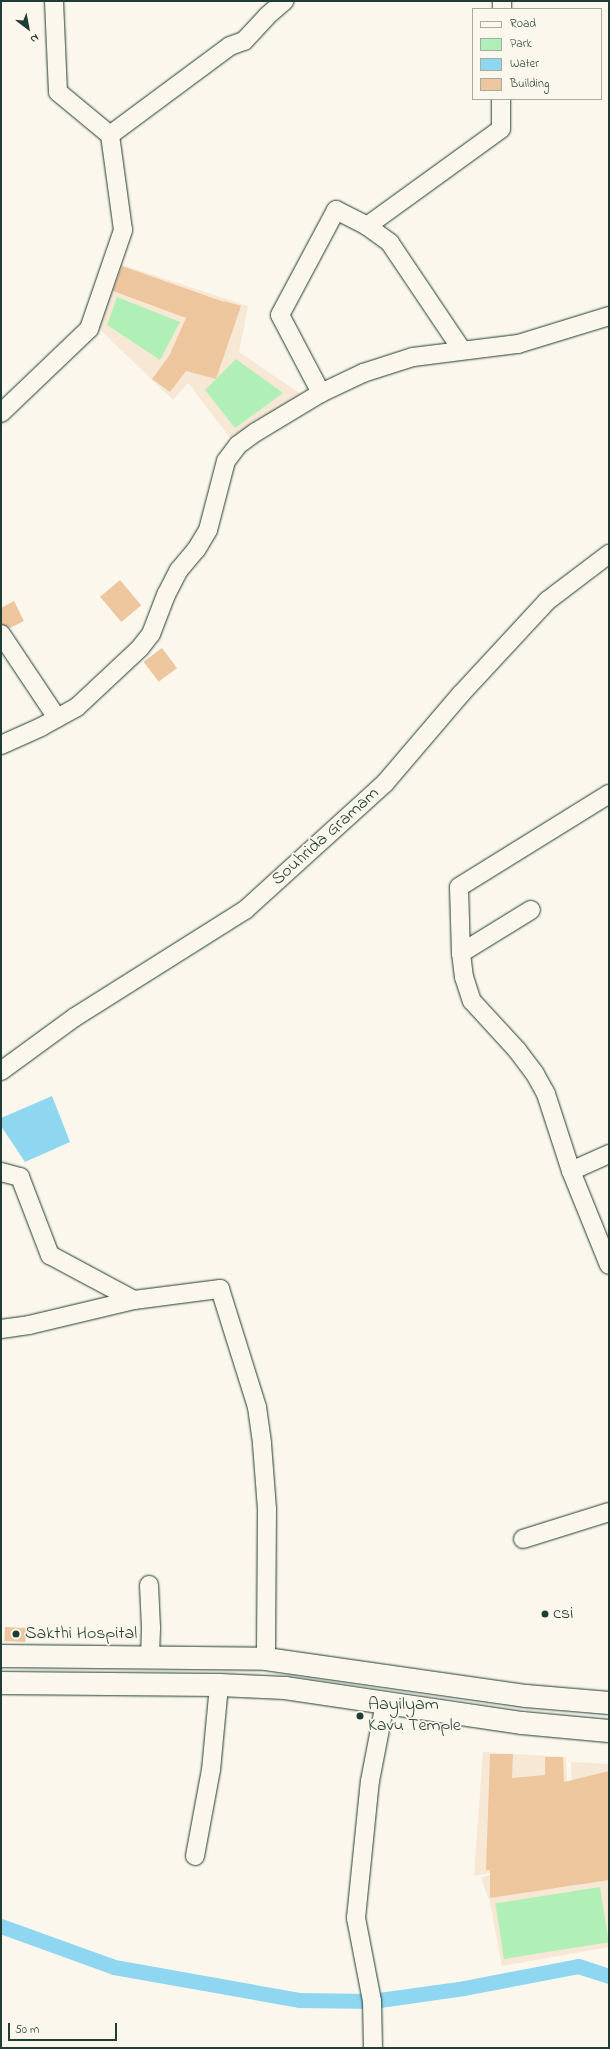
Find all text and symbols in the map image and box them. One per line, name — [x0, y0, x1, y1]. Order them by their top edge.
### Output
north arrow — [8, 8, 48, 48]
legend — [472, 8, 602, 100]
text: Road — [510, 15, 536, 33]
text: N — [27, 29, 42, 47]
text: Park — [510, 35, 532, 53]
text: Water — [510, 55, 539, 73]
text: Building — [510, 75, 549, 93]
street label: Souhrida Gramam — [268, 783, 384, 891]
place label: csi — [553, 1603, 573, 1625]
marker: csi — [540, 1609, 550, 1619]
place label: Sakthi Hospital — [25, 1623, 137, 1645]
marker: Sakthi Hospital — [10, 1628, 22, 1640]
place label: Aayilyam Kavu Temple — [368, 1695, 461, 1738]
marker: Aayilyam Kavu Temple — [355, 1711, 365, 1721]
scale bar — [10, 2015, 119, 2041]
text: 50 m — [15, 2021, 39, 2039]

